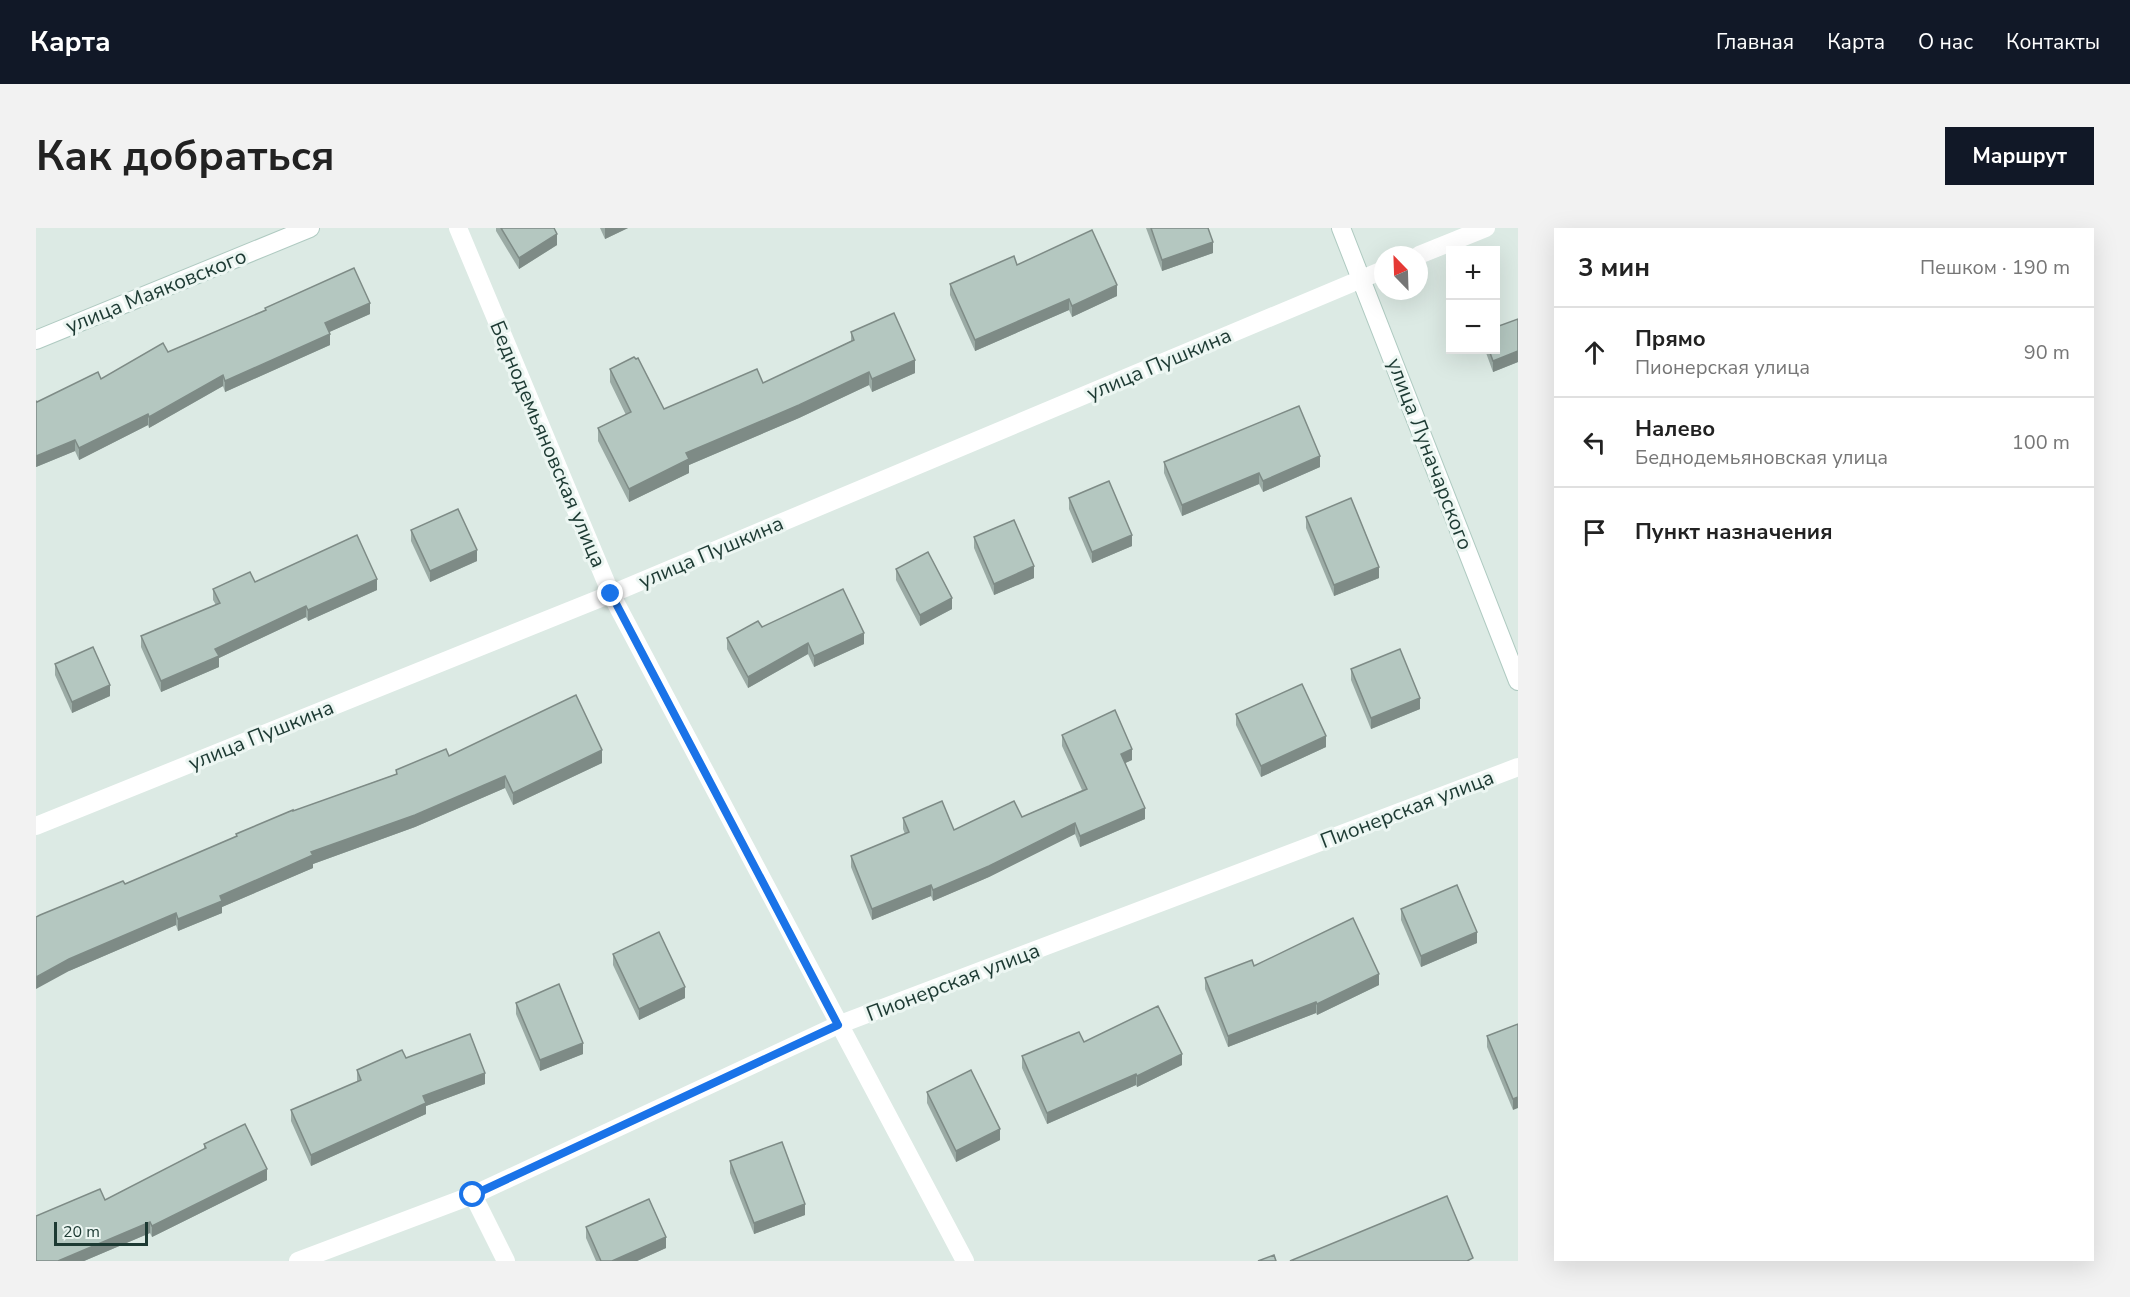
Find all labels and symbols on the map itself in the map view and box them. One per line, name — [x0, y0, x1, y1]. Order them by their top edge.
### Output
street label: улица Маяковского — [61, 242, 251, 340]
north arrow — [1374, 246, 1428, 300]
street label: Беднодемьяновская улица — [483, 316, 613, 572]
street label: улица Пушкина — [1082, 321, 1236, 407]
street label: улица Луначарского — [1380, 354, 1480, 554]
street label: улица Пушкина — [634, 509, 788, 595]
route end — [597, 580, 623, 606]
street label: улица Пушкина — [184, 693, 338, 777]
street label: Пионерская улица — [1316, 763, 1498, 855]
street label: Пионерская улица — [862, 936, 1044, 1028]
route start — [459, 1181, 485, 1207]
scale bar — [54, 1219, 148, 1246]

